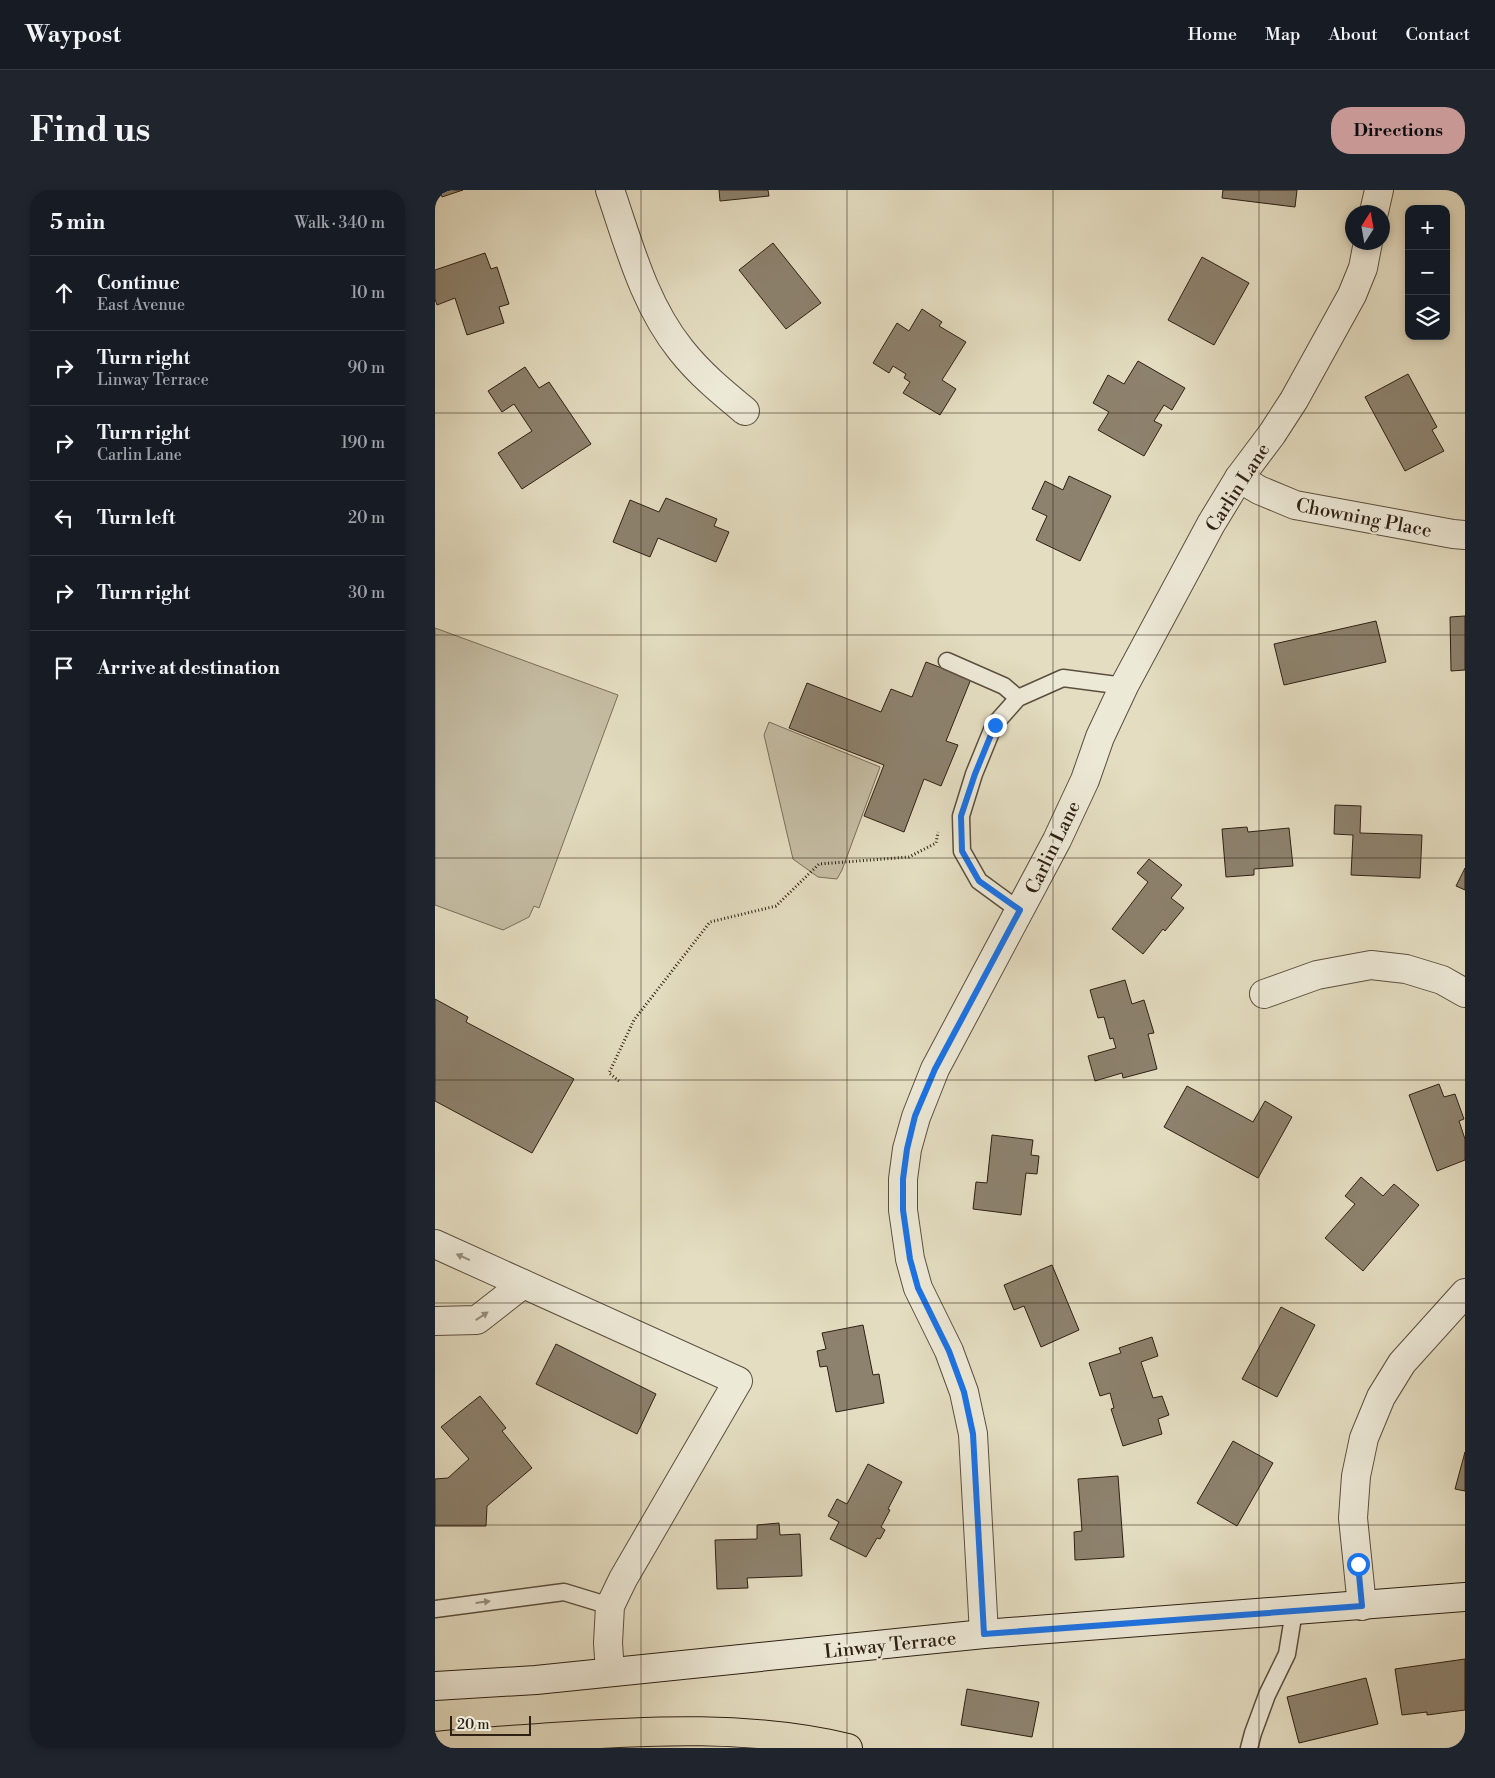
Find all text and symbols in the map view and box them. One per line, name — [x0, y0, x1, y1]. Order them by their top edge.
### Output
text: Waypost — [25, 20, 121, 50]
text: Home — [1188, 23, 1237, 46]
text: Map — [1265, 23, 1301, 46]
text: About — [1329, 23, 1378, 46]
text: Contact — [1406, 23, 1470, 46]
button: Directions — [1331, 107, 1465, 154]
text: Find us — [30, 109, 150, 152]
north arrow — [1345, 205, 1390, 250]
map controls — [1405, 205, 1450, 340]
button: + — [1405, 205, 1450, 250]
text: 5 min — [50, 210, 105, 236]
text: Walk · 340 m — [295, 213, 385, 233]
button: − — [1405, 250, 1450, 295]
text: Continue — [97, 271, 180, 295]
icon: ahead — [50, 279, 78, 307]
text: 10 m — [351, 283, 385, 303]
text: East Avenue — [97, 295, 185, 315]
button: layers — [1405, 295, 1450, 340]
text: Turn right — [97, 346, 190, 370]
icon: right — [50, 354, 78, 382]
text: 90 m — [347, 358, 385, 378]
text: Linway Terrace — [97, 370, 209, 390]
text: Turn right — [97, 421, 190, 445]
icon: right — [50, 429, 78, 457]
text: 190 m — [341, 433, 385, 453]
street label: Carlin Lane — [1200, 439, 1275, 536]
text: Carlin Lane — [97, 445, 182, 465]
street label: Chowning Place — [1294, 493, 1434, 543]
icon: left — [50, 504, 78, 532]
text: Turn left — [97, 506, 176, 530]
text: 20 m — [348, 508, 385, 528]
icon: right — [50, 579, 78, 607]
text: Turn right — [97, 581, 190, 605]
text: 30 m — [348, 583, 385, 603]
icon: arrive — [50, 654, 78, 682]
text: Arrive at destination — [97, 656, 280, 680]
route end — [984, 714, 1007, 737]
street label: Carlin Lane — [1020, 797, 1086, 898]
one-way arrow — [456, 1253, 470, 1261]
one-way arrow — [475, 1311, 489, 1320]
route start — [1347, 1553, 1370, 1576]
one-way arrow — [476, 1598, 492, 1606]
street label: Linway Terrace — [823, 1626, 957, 1664]
scale bar — [450, 1713, 531, 1736]
text: 20 m — [457, 1716, 489, 1734]

